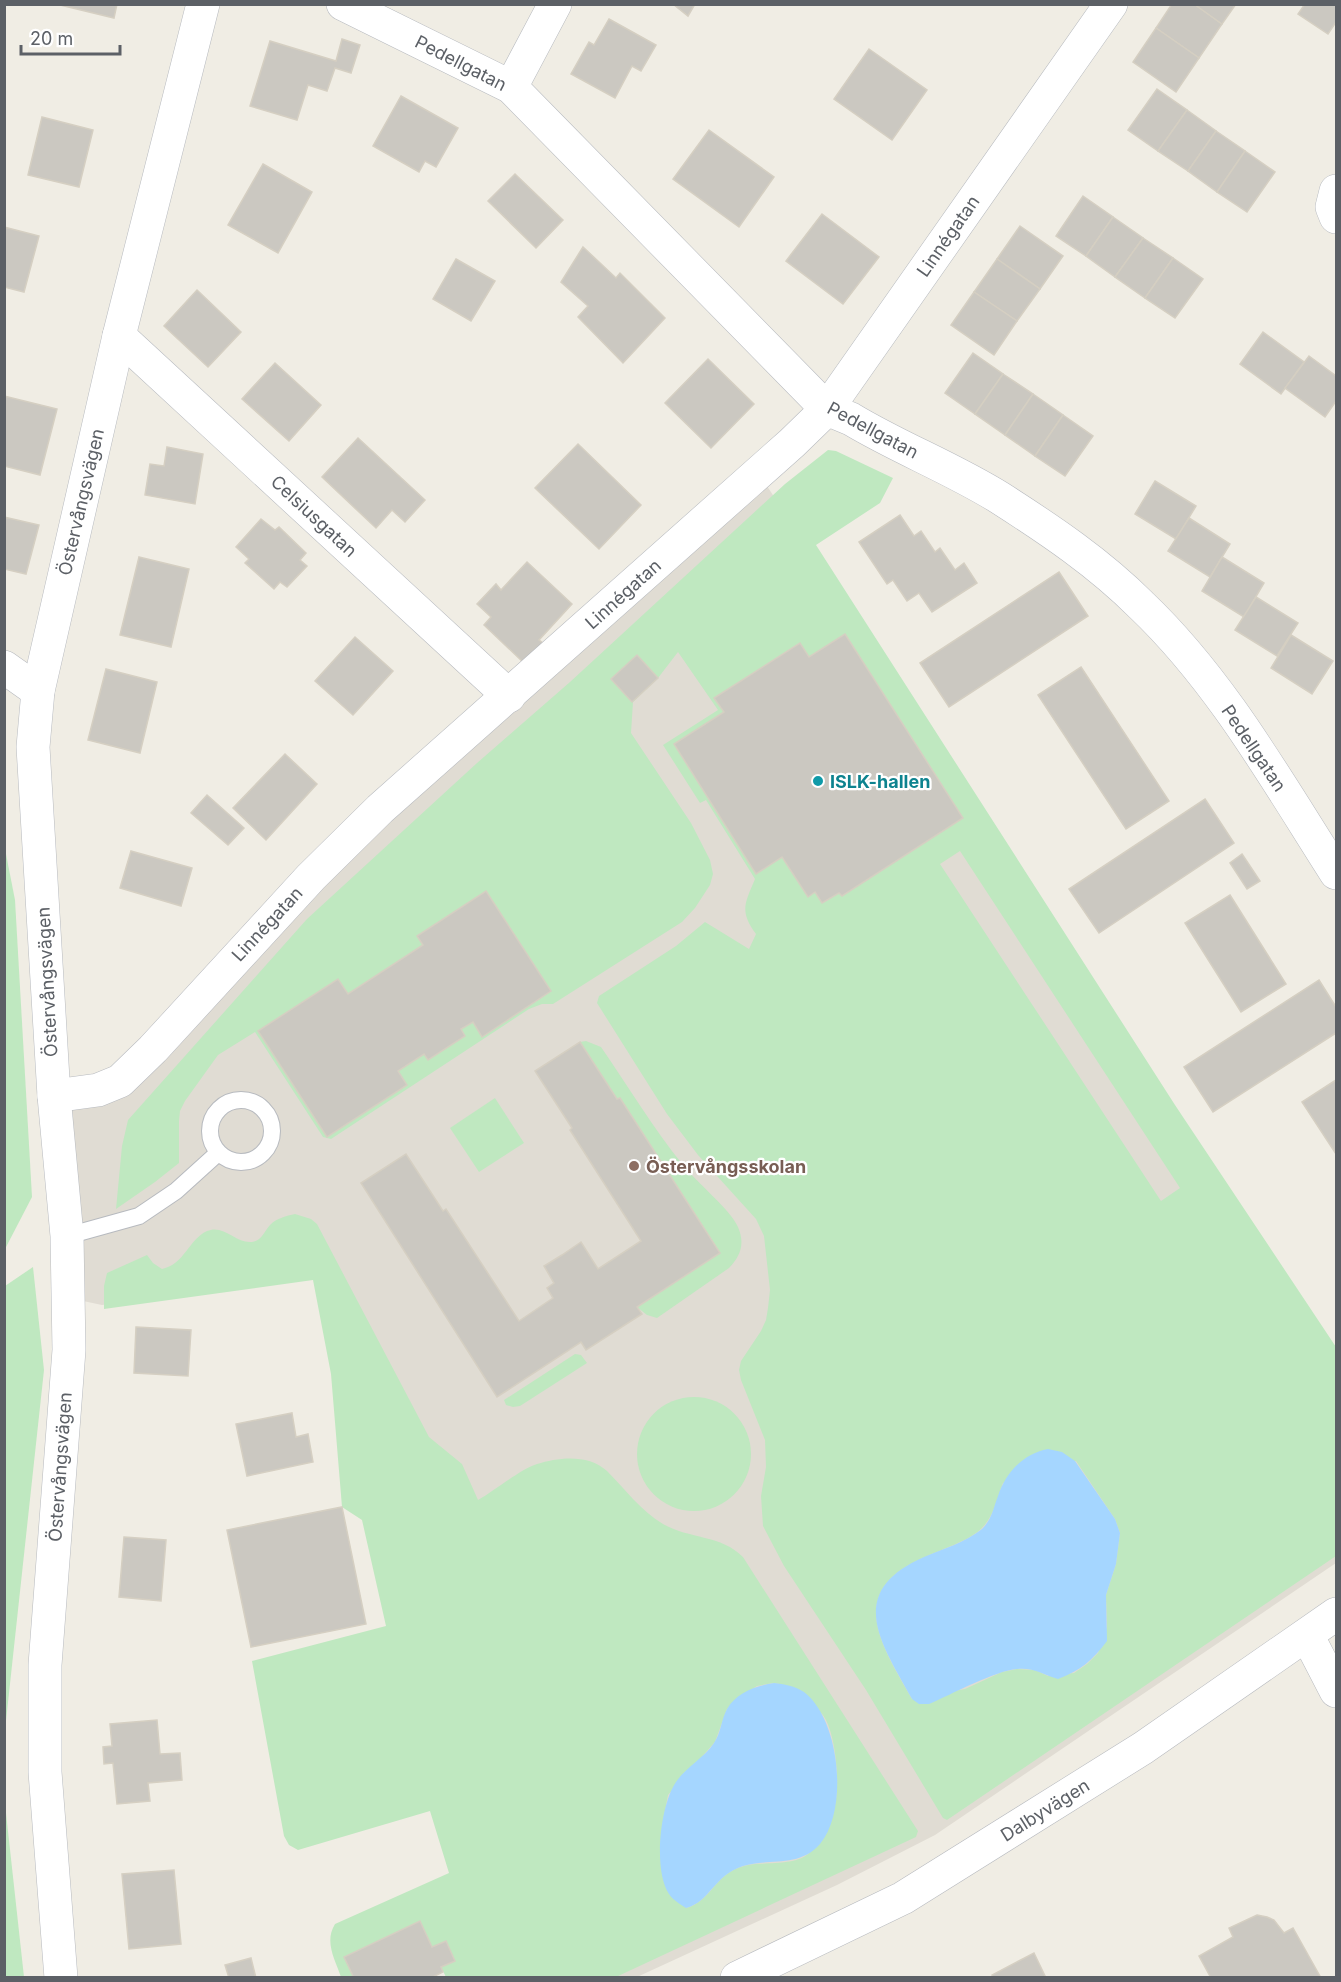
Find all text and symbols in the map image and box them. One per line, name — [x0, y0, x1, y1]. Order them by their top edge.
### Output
scale bar — [21, 18, 120, 56]
text: 20 m — [30, 28, 73, 49]
street label: Pedellgatan — [412, 31, 510, 95]
street label: Linnégatan — [912, 191, 984, 281]
street label: Pedellgatan — [824, 397, 922, 463]
street label: Östervångsvägen — [53, 426, 108, 578]
street label: Celsiusgatan — [267, 471, 361, 561]
street label: Linnégatan — [581, 555, 665, 633]
street label: Pedellgatan — [1217, 701, 1291, 795]
place label: ISLK-hallen — [830, 771, 930, 792]
marker: ISLK-hallen — [811, 774, 825, 788]
street label: Linnégatan — [227, 882, 307, 966]
street label: Östervångsvägen — [32, 906, 61, 1058]
place label: Östervångsskolan — [646, 1156, 806, 1177]
marker: Östervångsskolan — [627, 1159, 641, 1173]
street label: Östervångsvägen — [43, 1391, 76, 1543]
street label: Dalbyvägen — [997, 1774, 1093, 1846]

